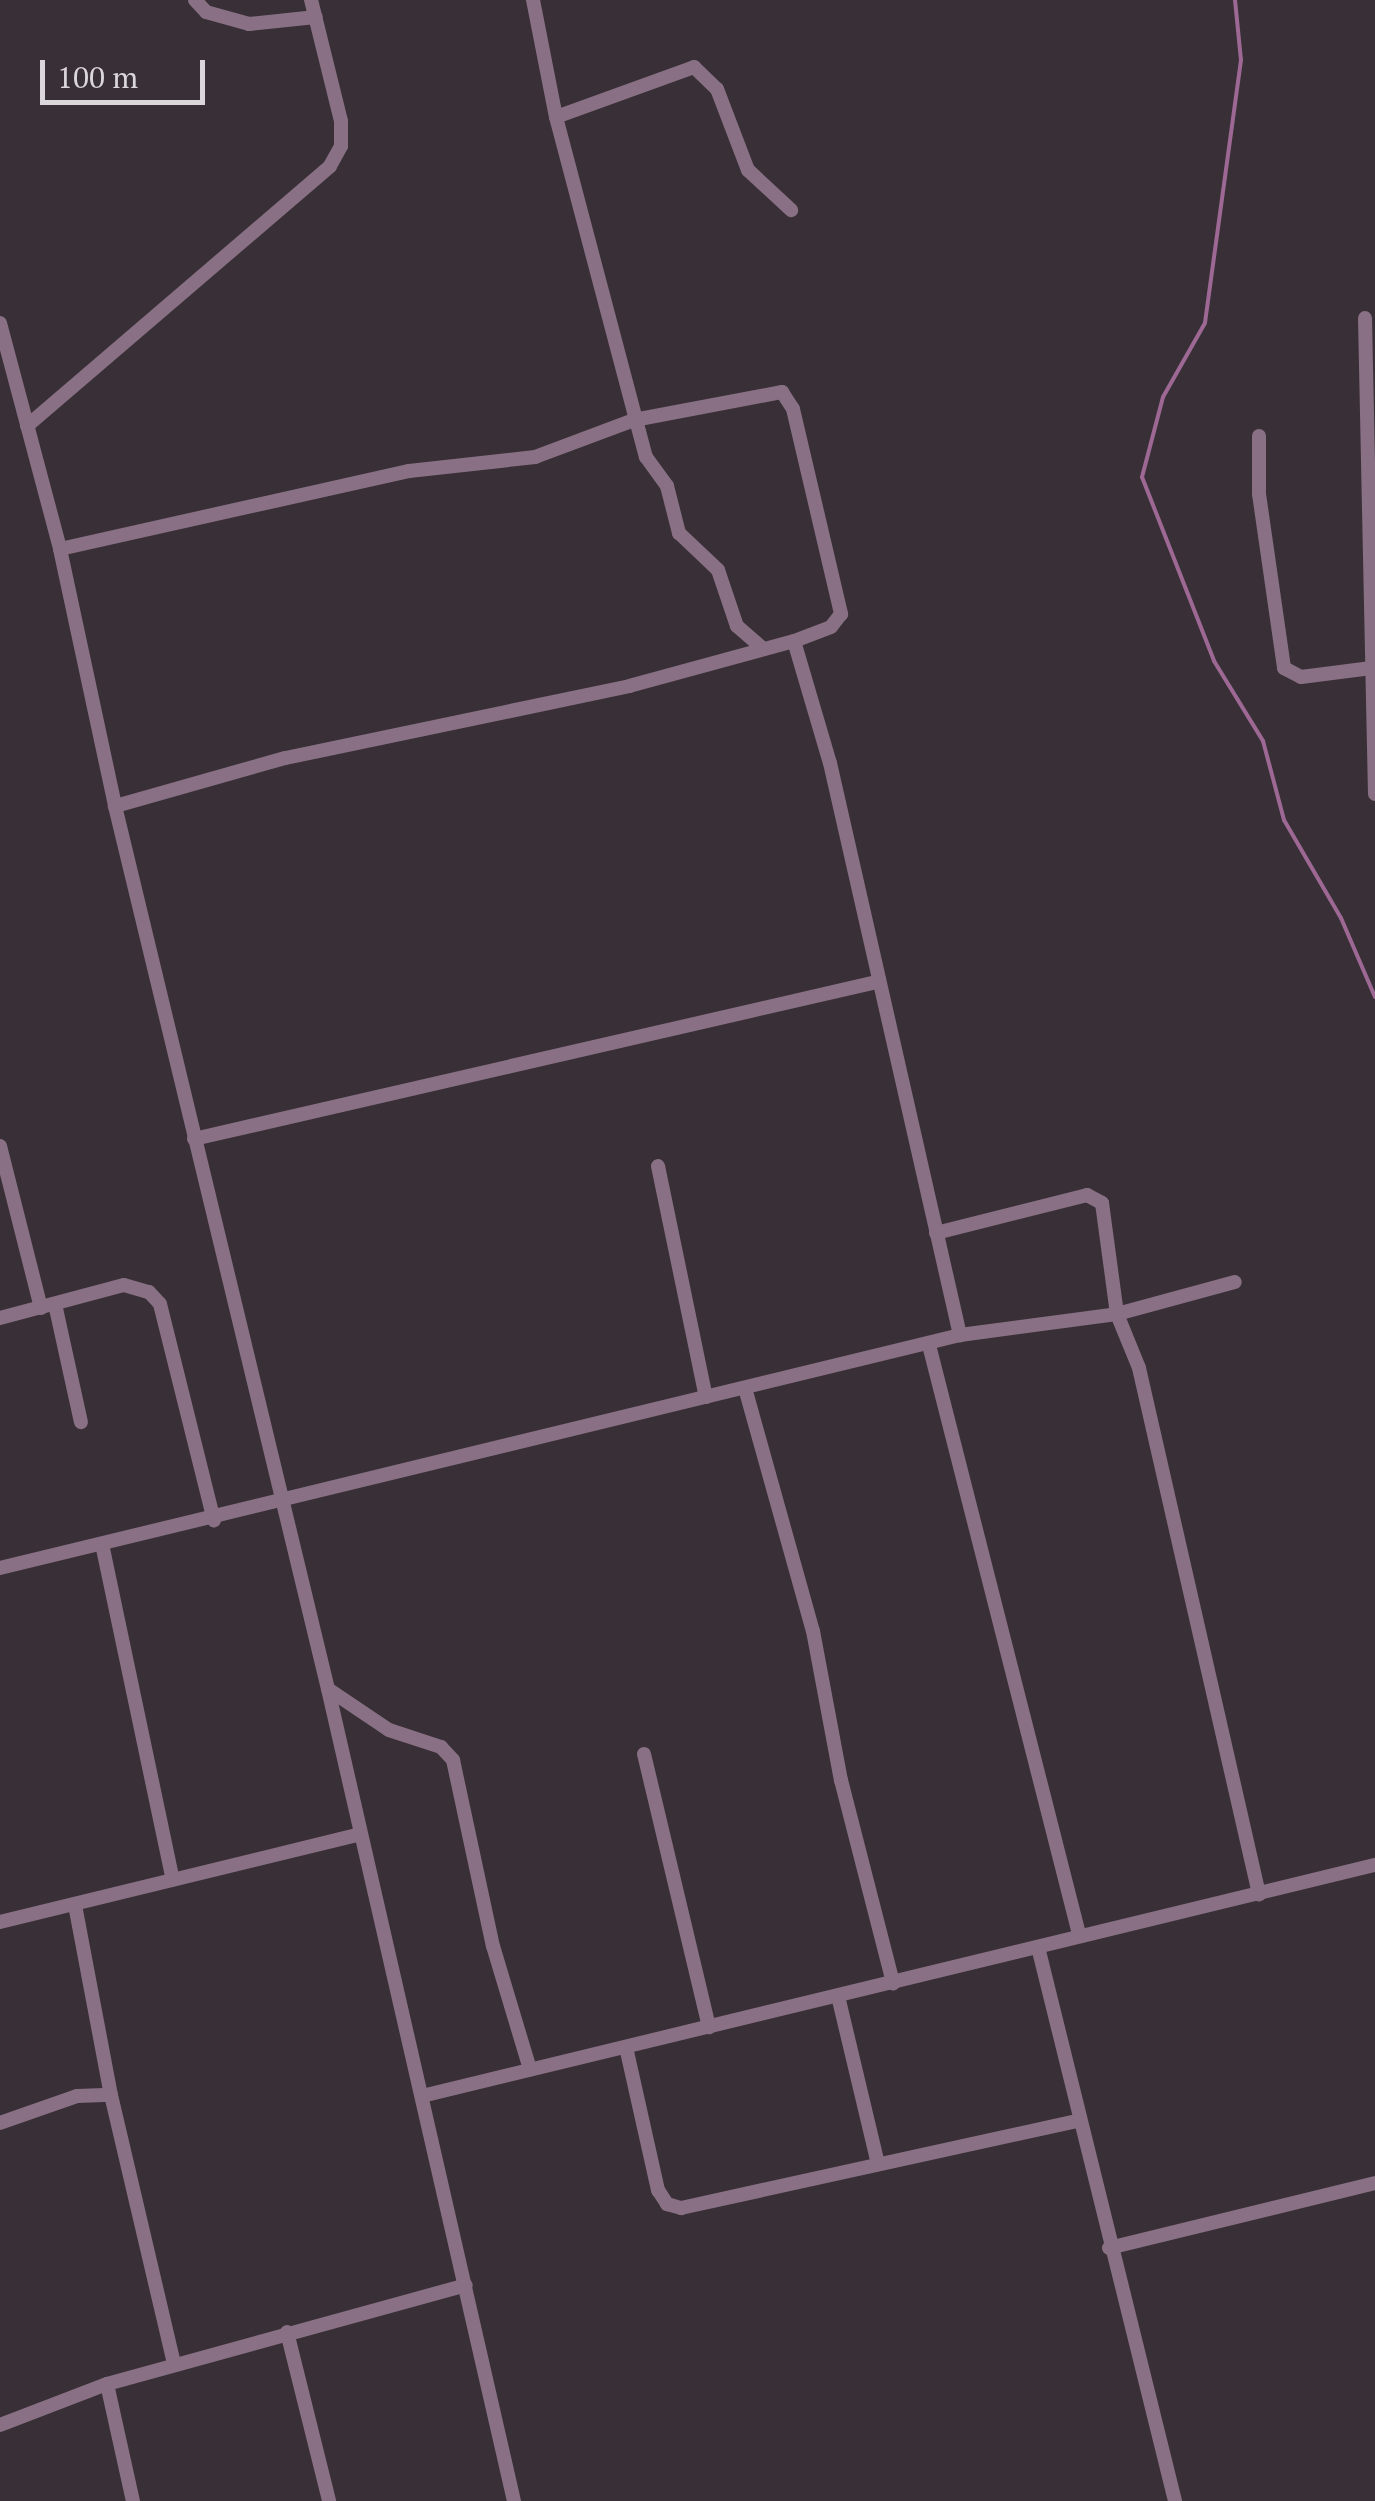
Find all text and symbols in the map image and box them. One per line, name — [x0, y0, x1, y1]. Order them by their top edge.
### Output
scale bar — [45, 40, 210, 102]
text: 100 m — [57, 57, 138, 97]

